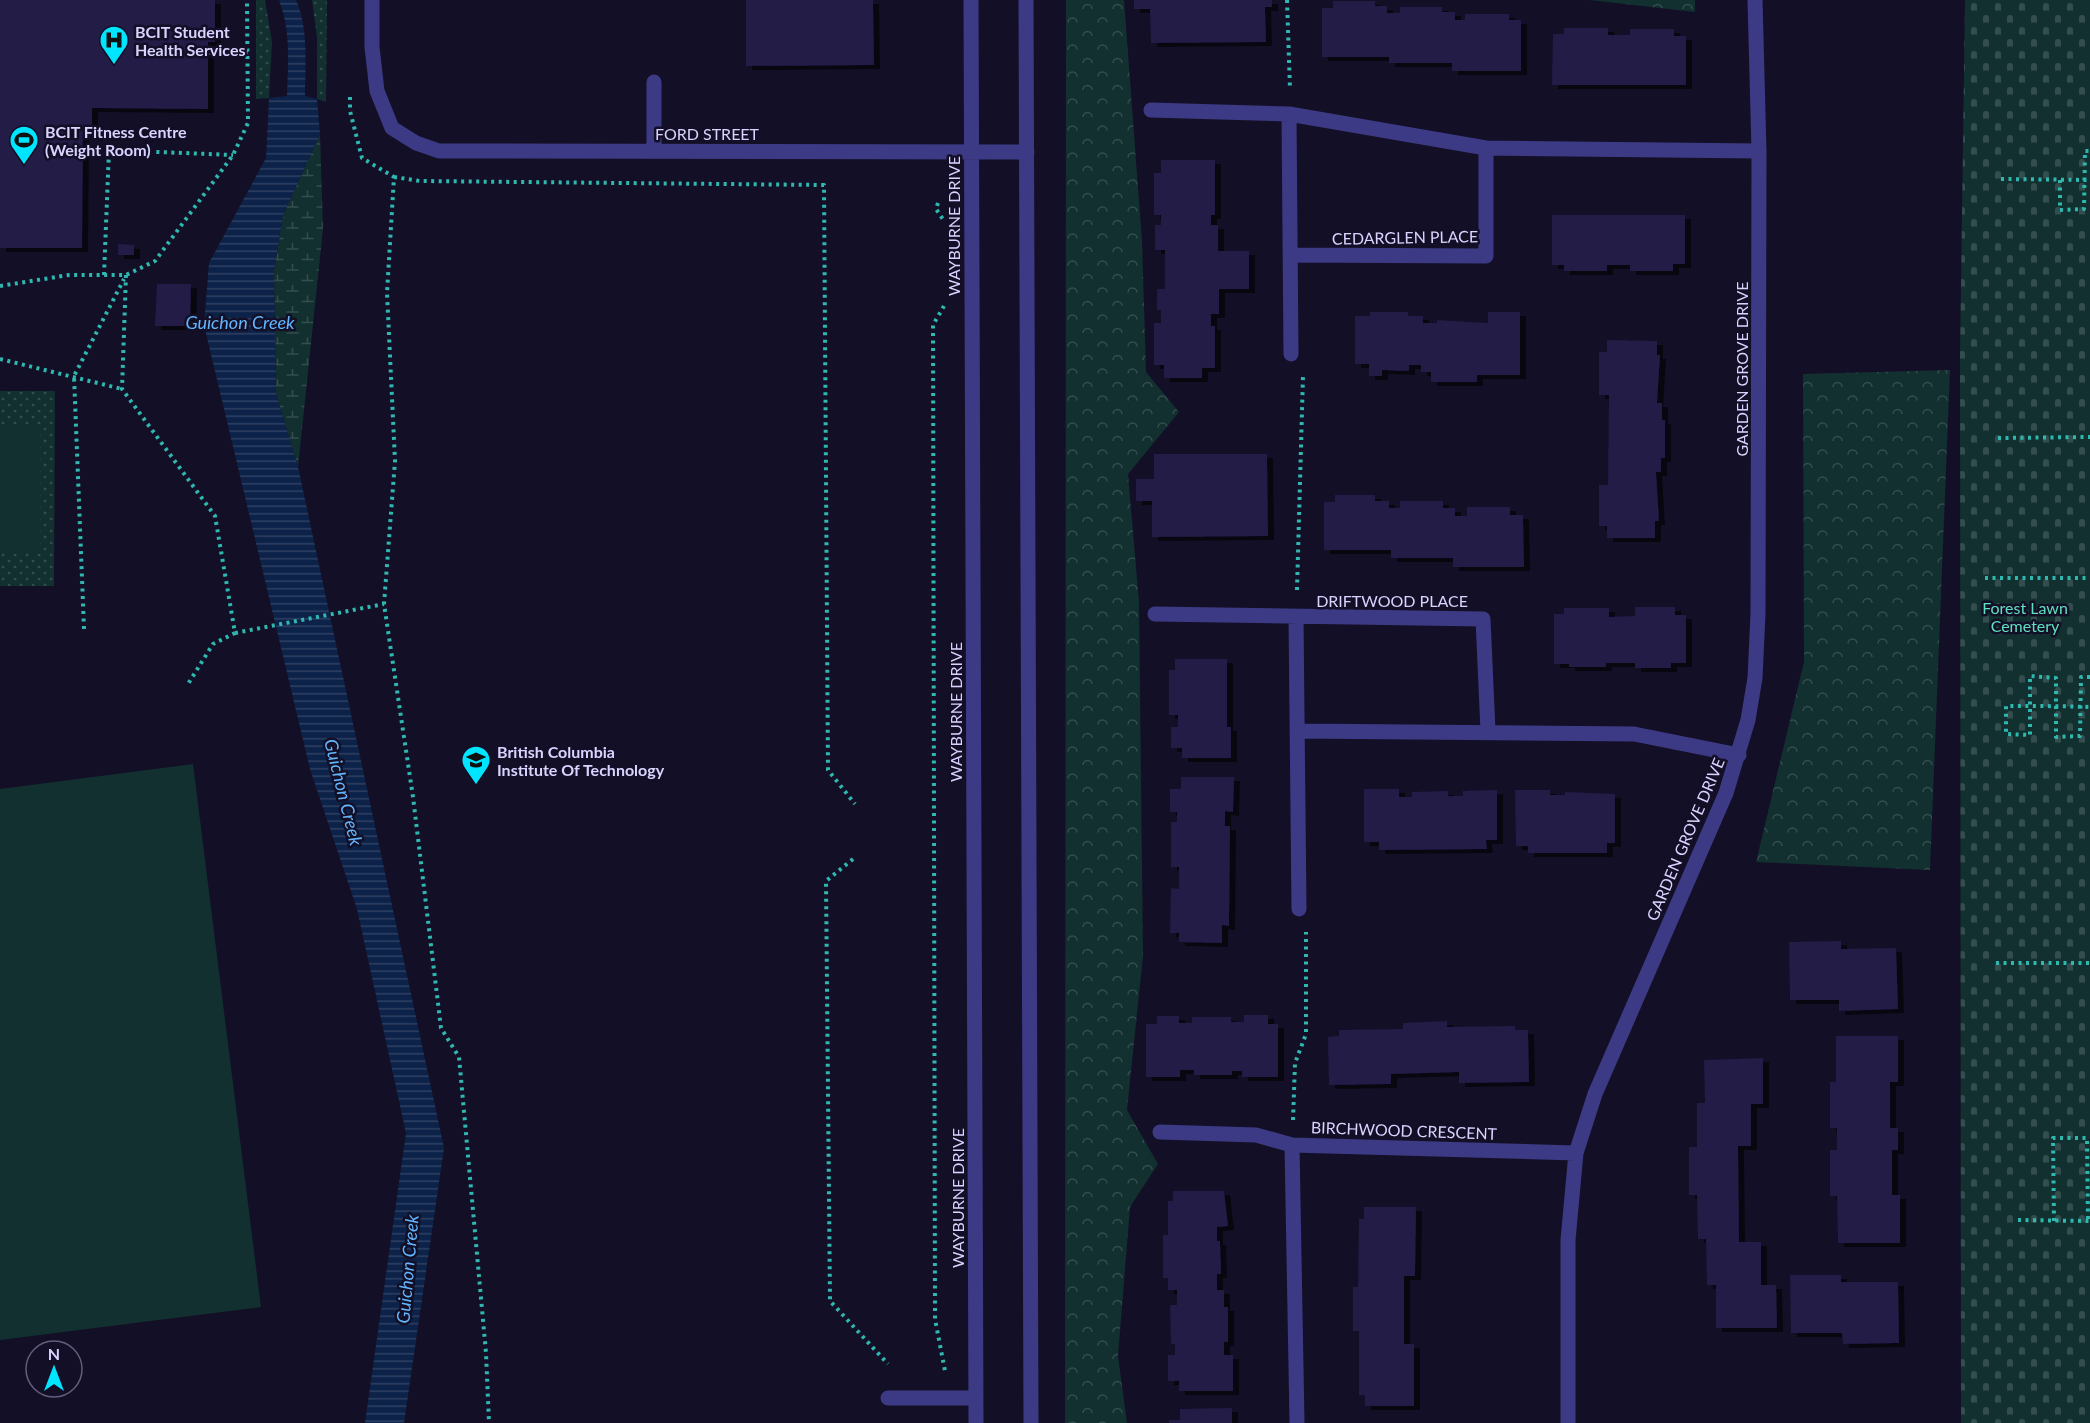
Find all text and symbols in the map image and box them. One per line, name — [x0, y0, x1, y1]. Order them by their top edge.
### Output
place label: BCIT Student Health Services — [135, 22, 246, 59]
hospital icon: BCIT Student Health Services — [98, 24, 130, 66]
place label: BCIT Fitness Centre (Weight Room) — [45, 122, 187, 159]
sports icon: BCIT Fitness Centre (Weight Room) — [8, 124, 40, 166]
street label: FORD STREET — [655, 124, 760, 143]
street label: WAYBURNE DRIVE — [944, 156, 963, 296]
street label: CEDARGLEN PLACE — [1332, 226, 1478, 248]
street label: GARDEN GROVE DRIVE — [1732, 281, 1751, 457]
water label: Guichon Creek — [185, 311, 295, 333]
street label: DRIFTWOOD PLACE — [1316, 591, 1468, 610]
park label: Forest Lawn Cemetery — [1982, 598, 2068, 635]
street label: WAYBURNE DRIVE — [946, 642, 965, 782]
water label: Guichon Creek — [320, 736, 368, 848]
place label: British Columbia Institute Of Technology — [497, 742, 665, 779]
school or university icon: British Columbia Institute Of Technology — [460, 744, 492, 786]
street label: GARDEN GROVE DRIVE — [1642, 755, 1728, 923]
street label: BIRCHWOOD CRESCENT — [1311, 1117, 1498, 1143]
street label: WAYBURNE DRIVE — [948, 1128, 967, 1268]
water label: Guichon Creek — [391, 1213, 423, 1324]
north arrow — [24, 1339, 84, 1399]
text: N — [48, 1344, 60, 1363]

